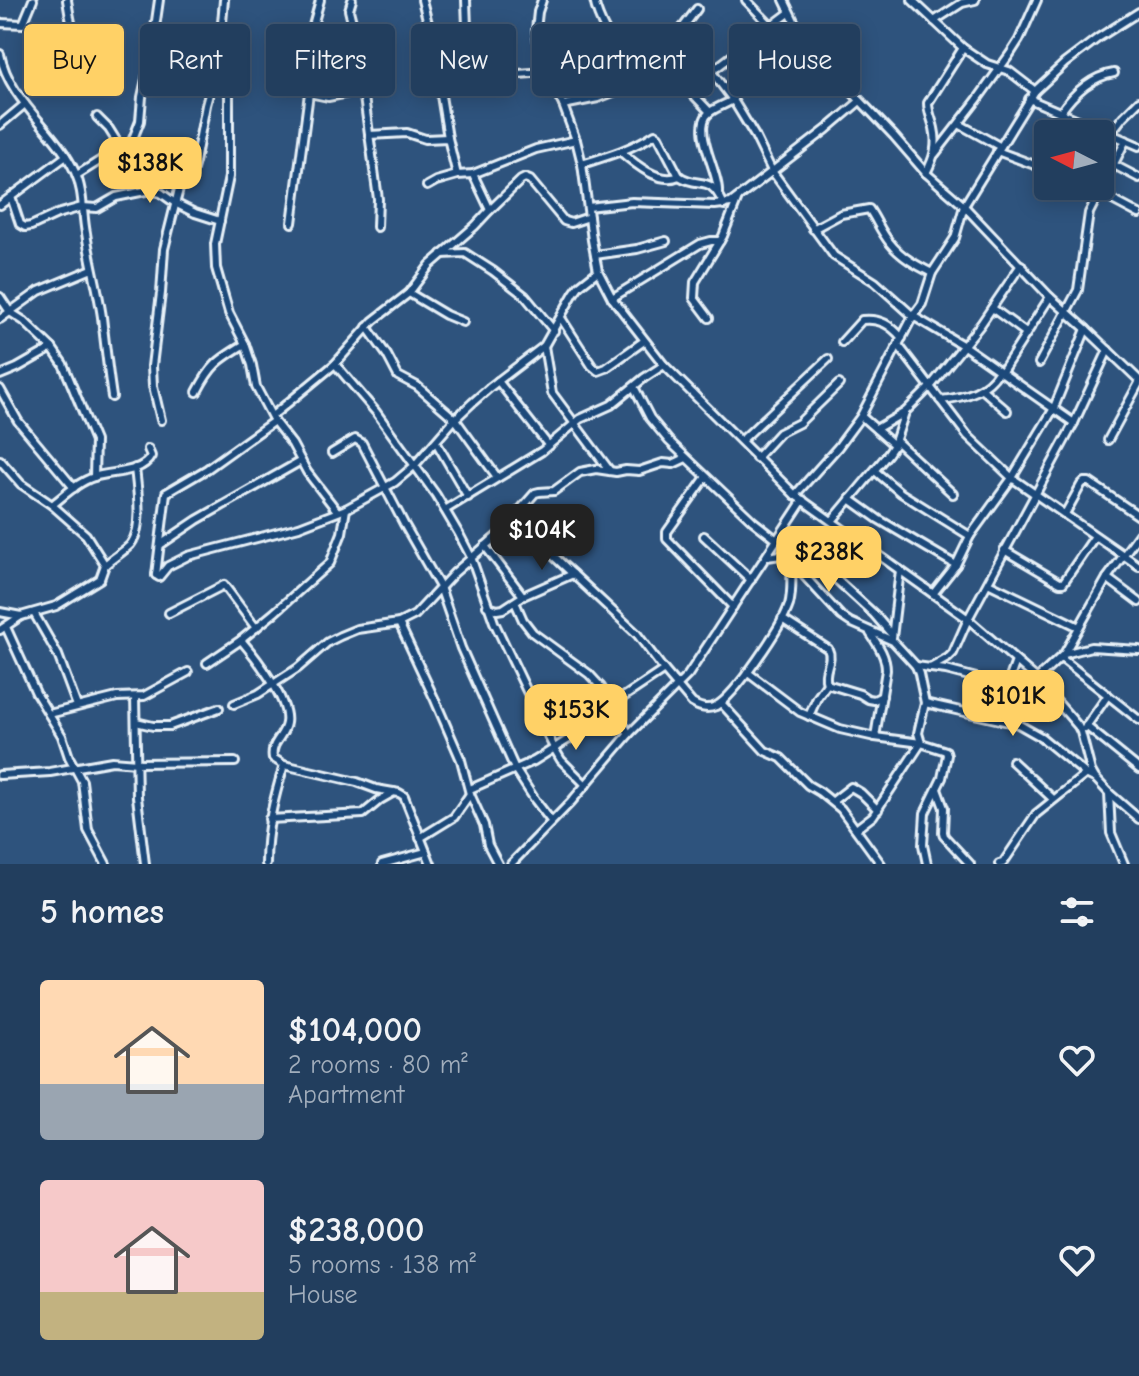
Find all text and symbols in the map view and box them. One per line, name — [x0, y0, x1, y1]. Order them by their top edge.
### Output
chip: Buy — [24, 24, 124, 96]
chip: Rent — [140, 24, 250, 96]
chip: Filters — [266, 24, 395, 96]
chip: New — [411, 24, 516, 96]
chip: Apartment — [532, 24, 713, 96]
chip: House — [729, 24, 860, 96]
north arrow — [1034, 120, 1114, 200]
map controls — [1034, 120, 1114, 200]
pin: $138K — [94, 137, 206, 205]
text: $138K — [117, 148, 183, 178]
pin: $104K — [486, 504, 598, 572]
text: $104K — [508, 515, 576, 545]
pin: $238K — [773, 526, 885, 594]
text: $238K — [794, 537, 864, 567]
pin: $101K — [957, 670, 1069, 738]
text: $101K — [980, 681, 1046, 711]
pin: $153K — [520, 684, 632, 752]
text: $153K — [542, 695, 610, 725]
icon: filters — [1055, 890, 1099, 934]
text: 5 homes — [40, 892, 164, 932]
text: $104,000 — [288, 1010, 422, 1050]
icon: home — [104, 1012, 200, 1108]
icon: heart — [1055, 1038, 1099, 1082]
text: 2 rooms · 80 m² — [288, 1050, 468, 1080]
text: Apartment — [288, 1080, 404, 1110]
text: $238,000 — [288, 1210, 424, 1250]
icon: home — [104, 1212, 200, 1308]
icon: heart — [1055, 1238, 1099, 1282]
text: 5 rooms · 138 m² — [288, 1250, 476, 1280]
text: House — [288, 1280, 358, 1310]

